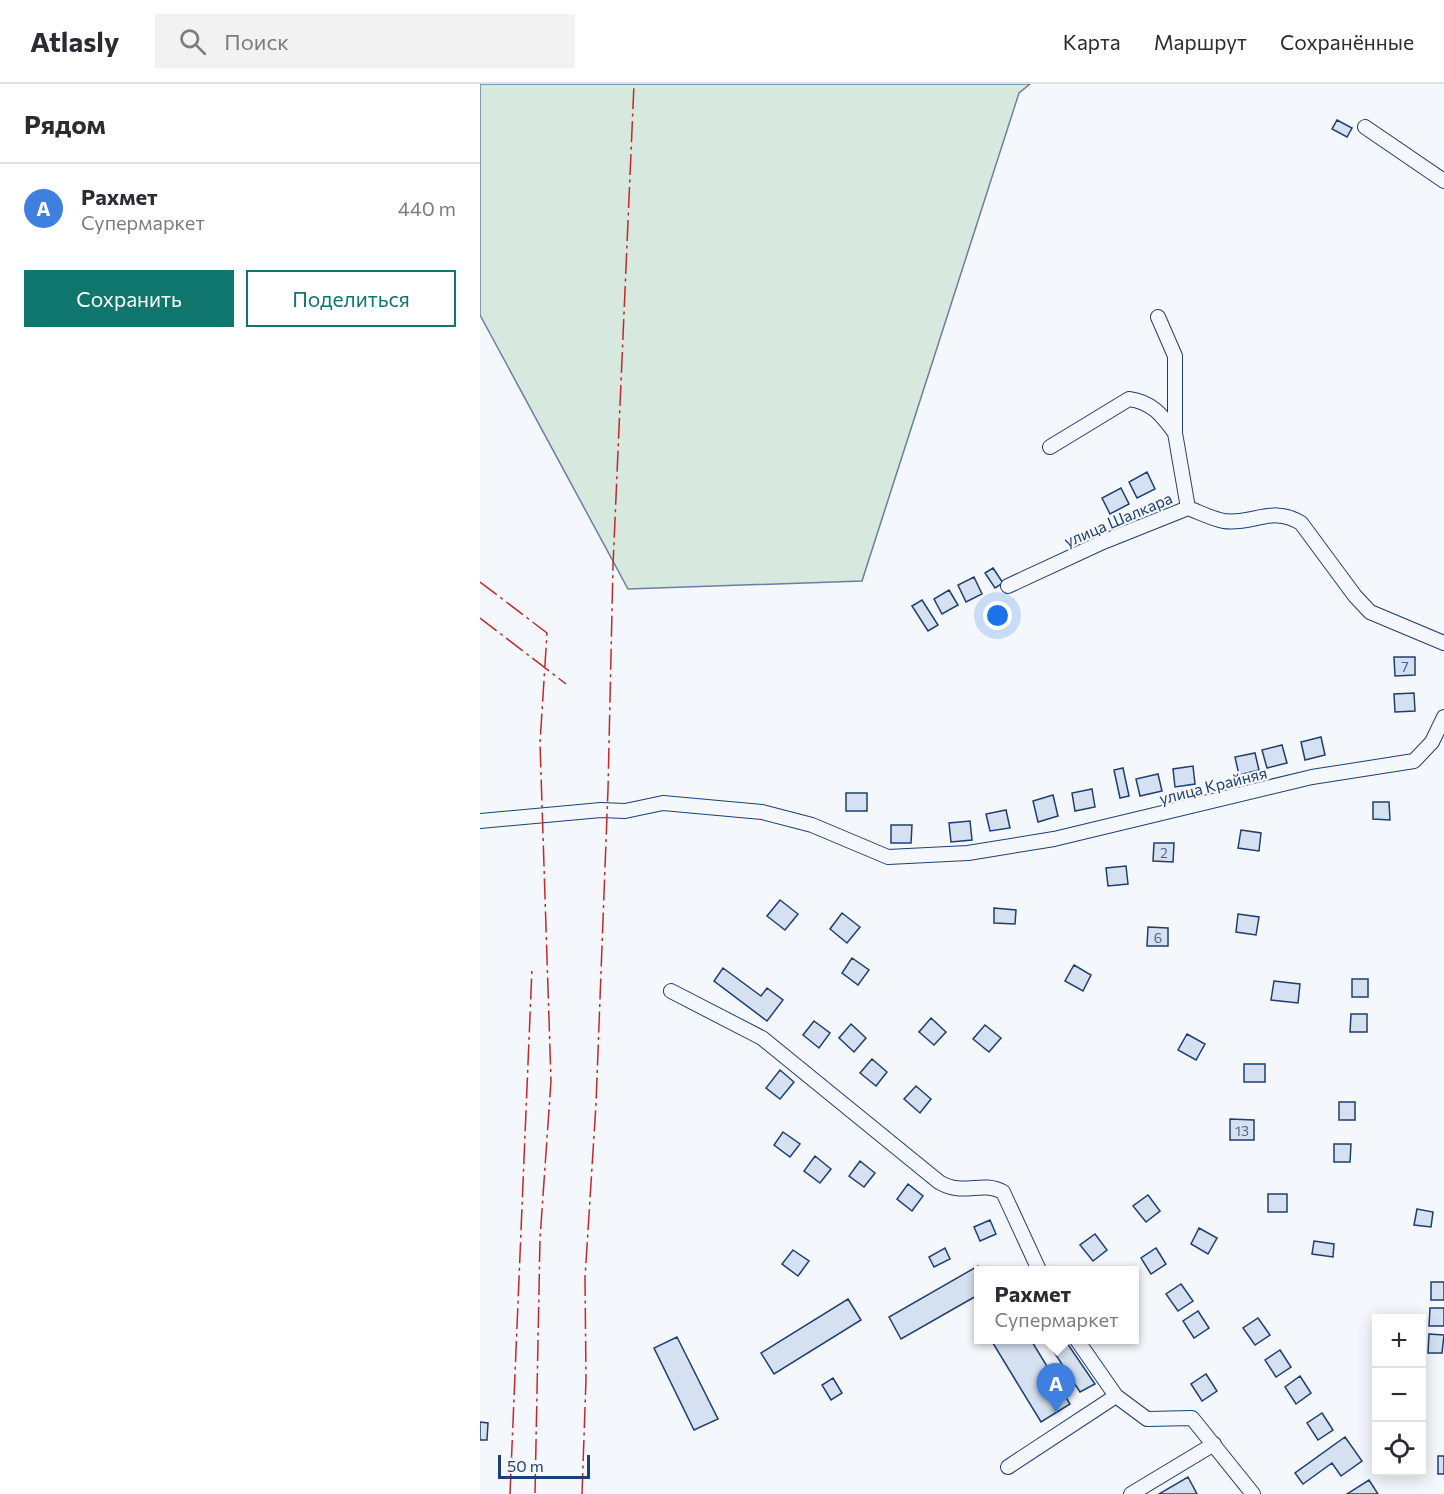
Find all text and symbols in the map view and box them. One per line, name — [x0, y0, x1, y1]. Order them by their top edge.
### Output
search box — [155, 14, 575, 68]
text: Atlasly — [30, 24, 119, 58]
icon: search — [176, 25, 209, 58]
text: Поиск — [224, 28, 289, 55]
text: Карта — [1063, 29, 1121, 54]
text: Маршрут — [1154, 29, 1247, 54]
text: Сохранённые — [1280, 29, 1414, 54]
text: Рядом — [24, 108, 106, 139]
text: Рахмет — [81, 183, 158, 210]
text: A — [36, 196, 51, 220]
text: 440 m — [398, 196, 456, 220]
text: Супермаркет — [81, 210, 205, 234]
button: Сохранить — [24, 270, 234, 327]
button: Поделиться — [246, 270, 456, 327]
street label: улица Шалкара — [1061, 488, 1175, 550]
your location — [983, 601, 1012, 630]
house number: 7 — [1401, 658, 1409, 675]
street label: улица Крайняя — [1157, 762, 1269, 808]
house number: 2 — [1160, 844, 1168, 861]
house number: 6 — [1154, 929, 1162, 946]
house number: 13 — [1235, 1122, 1249, 1139]
popup — [974, 1266, 1139, 1344]
text: Рахмет — [995, 1280, 1071, 1307]
text: Супермаркет — [995, 1307, 1118, 1331]
map controls — [1372, 1314, 1426, 1476]
button: + — [1372, 1314, 1426, 1368]
pin: A — [1036, 1364, 1076, 1413]
button: − — [1372, 1368, 1426, 1422]
button: locate — [1372, 1422, 1426, 1476]
scale bar — [498, 1452, 590, 1480]
text: 50 m — [507, 1456, 544, 1475]

